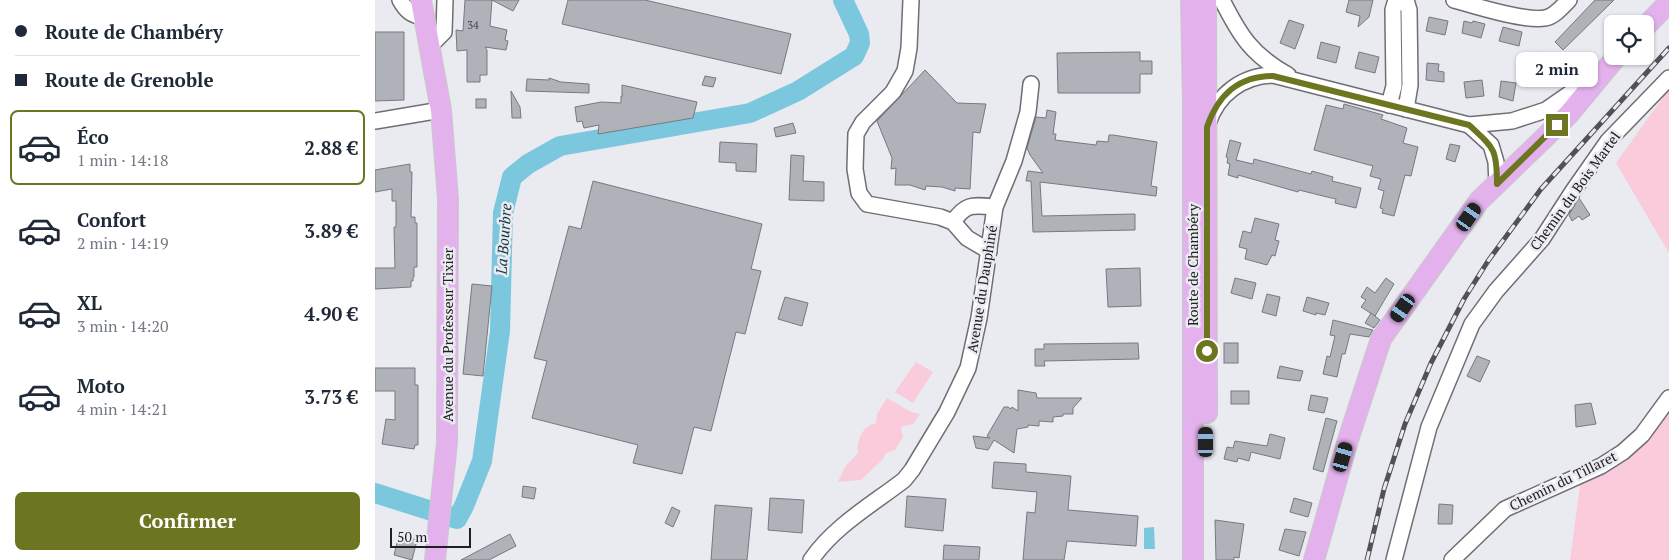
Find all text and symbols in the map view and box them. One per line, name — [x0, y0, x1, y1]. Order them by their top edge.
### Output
map controls — [1604, 15, 1654, 65]
button: locate — [1604, 15, 1654, 65]
house number: 34 — [467, 18, 479, 32]
text: Route de Chambéry — [45, 19, 223, 44]
callout: 2 min — [1516, 52, 1598, 88]
text: 2 min — [1535, 58, 1579, 80]
text: Route de Grenoble — [45, 67, 214, 92]
route end — [1546, 114, 1568, 136]
text: Éco — [77, 124, 109, 149]
icon: car — [17, 125, 62, 170]
street label: Chemin du Bois Martel — [1525, 127, 1624, 254]
text: 2.88 € — [304, 135, 358, 160]
text: 1 min · 14:18 — [77, 149, 169, 171]
car — [1454, 200, 1483, 234]
water label: La Bourbre — [490, 203, 515, 276]
street label: Route de Chambéry — [1183, 203, 1202, 326]
text: Confort — [77, 207, 146, 232]
icon: car — [17, 208, 62, 253]
text: 3.89 € — [304, 218, 358, 243]
street label: Avenue du Dauphiné — [962, 224, 1001, 354]
text: 2 min · 14:19 — [77, 232, 169, 254]
street label: Avenue du Professeur Tixier — [438, 247, 457, 422]
text: XL — [77, 290, 102, 315]
icon: car — [17, 291, 62, 336]
car — [1388, 291, 1417, 325]
text: 4.90 € — [304, 301, 358, 326]
text: 3 min · 14:20 — [77, 315, 169, 337]
route start — [1196, 340, 1218, 362]
text: Moto — [77, 373, 125, 398]
icon: car — [17, 374, 62, 419]
text: 3.73 € — [304, 384, 358, 409]
text: 4 min · 14:21 — [77, 398, 169, 420]
car — [1198, 427, 1213, 457]
car — [1331, 441, 1354, 473]
street label: Chemin du Tillaret — [1506, 446, 1620, 515]
button: Confirmer — [15, 492, 360, 550]
scale bar — [390, 525, 471, 548]
text: 50 m — [397, 527, 427, 546]

